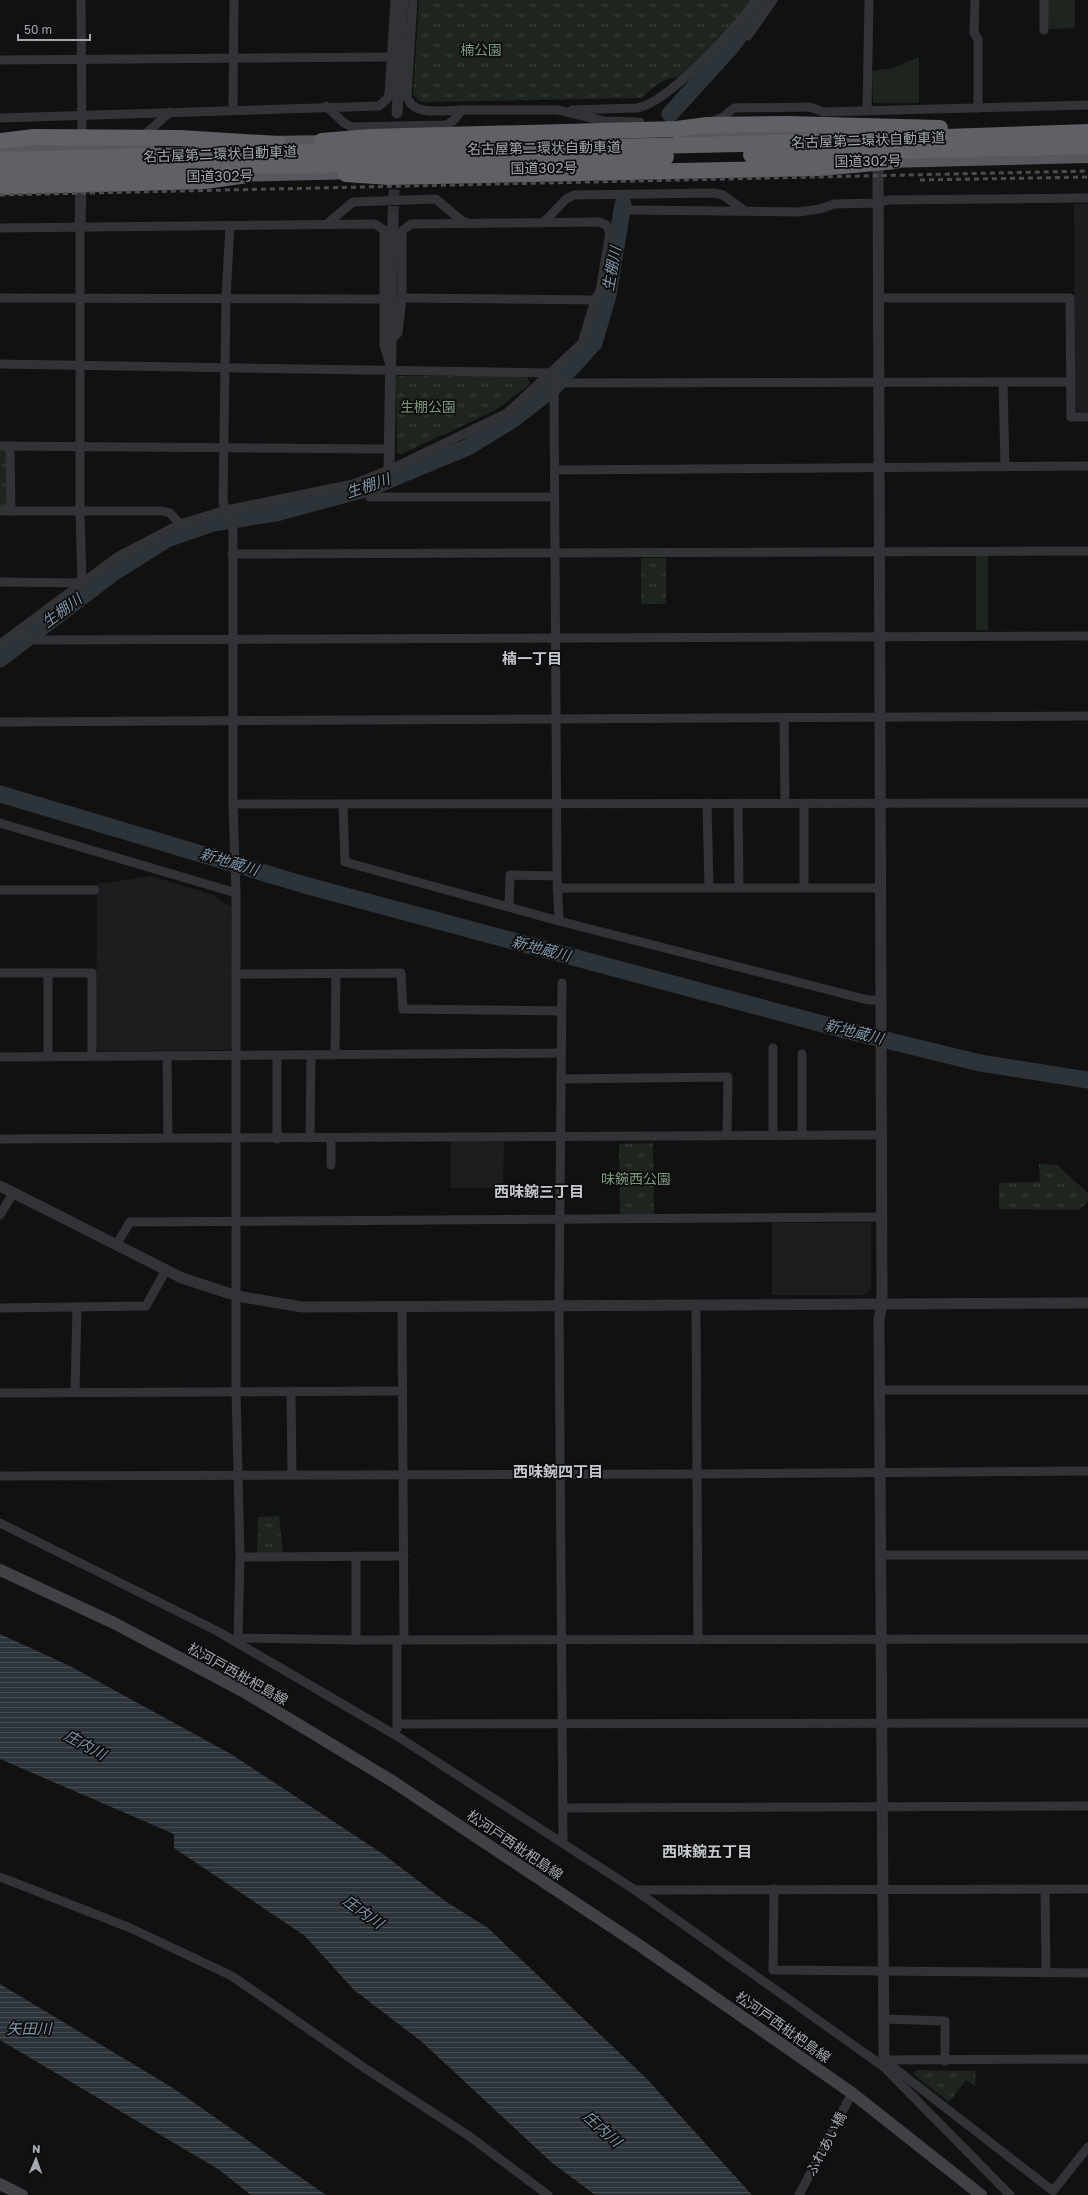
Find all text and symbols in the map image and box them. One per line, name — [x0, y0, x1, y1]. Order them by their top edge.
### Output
scale bar — [18, 16, 90, 42]
text: 50 m — [24, 22, 52, 37]
park label: 楠公園 — [460, 41, 502, 58]
street label: 名古屋第二環状自動車道 — [791, 128, 945, 151]
street label: 名古屋第二環状自動車道 — [467, 138, 621, 157]
street label: 名古屋第二環状自動車道 — [143, 142, 297, 165]
street label: 国道302号 — [834, 151, 902, 170]
street label: 国道302号 — [510, 158, 578, 177]
street label: 国道302号 — [186, 166, 254, 185]
water label: 生棚川 — [598, 243, 624, 293]
park label: 生棚公園 — [400, 398, 456, 415]
water label: 生棚川 — [343, 469, 394, 501]
water label: 生棚川 — [38, 588, 86, 631]
district label: 楠一丁目 — [502, 649, 562, 667]
water label: 新地蔵川 — [198, 844, 263, 879]
water label: 新地蔵川 — [510, 932, 574, 965]
water label: 新地蔵川 — [823, 1015, 887, 1048]
park label: 味鋺西公園 — [601, 1170, 671, 1187]
district label: 西味鋺三丁目 — [494, 1182, 584, 1200]
district label: 西味鋺四丁目 — [513, 1462, 603, 1480]
street label: 松河戸西枇杷島線 — [185, 1639, 291, 1708]
water label: 庄内川 — [61, 1725, 111, 1764]
street label: 松河戸西枇杷島線 — [464, 1806, 566, 1883]
district label: 西味鋺五丁目 — [662, 1842, 752, 1860]
water label: 庄内川 — [340, 1891, 389, 1933]
street label: 松河戸西枇杷島線 — [733, 1988, 834, 2066]
water label: 矢田川 — [6, 2019, 53, 2037]
water label: 庄内川 — [580, 2107, 627, 2151]
street label: ふれあい橋 — [802, 2109, 849, 2179]
north arrow — [16, 2139, 56, 2179]
text: N — [32, 2142, 41, 2155]

